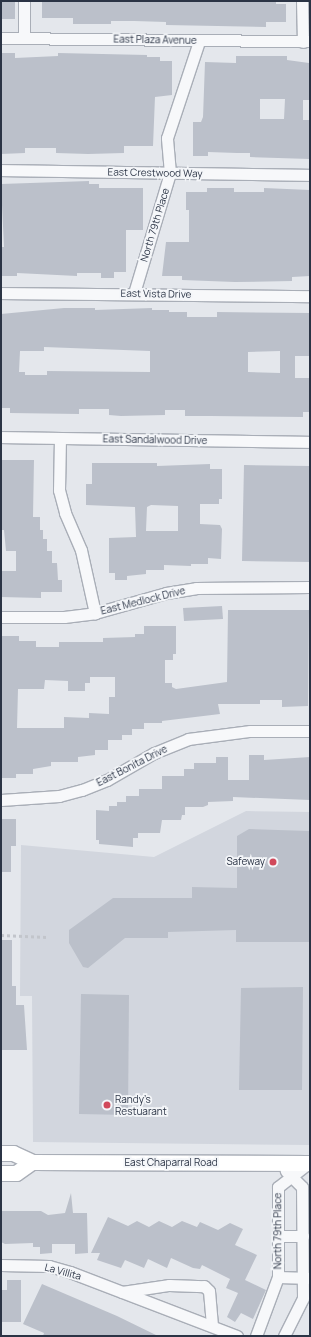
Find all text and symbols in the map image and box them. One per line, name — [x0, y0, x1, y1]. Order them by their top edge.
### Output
street label: East Plaza Avenue — [113, 33, 197, 47]
street label: East Crestwood Way — [107, 166, 203, 180]
street label: North 79th Place — [138, 187, 172, 263]
street label: East Vista Drive — [120, 287, 192, 301]
street label: East Sandalwood Drive — [103, 433, 207, 447]
street label: East Medlock Drive — [99, 585, 187, 617]
street label: East Bonita Drive — [95, 743, 169, 789]
place label: Safeway — [226, 856, 265, 868]
marker: Safeway — [268, 857, 278, 867]
place label: Randy’s Restuarant — [115, 1093, 167, 1116]
marker: Randy’s Restuarant — [102, 1100, 112, 1110]
street label: East Chaparral Road — [124, 1157, 218, 1169]
street label: North 79th Place — [272, 1193, 284, 1269]
street label: La Villita — [43, 1261, 83, 1283]

